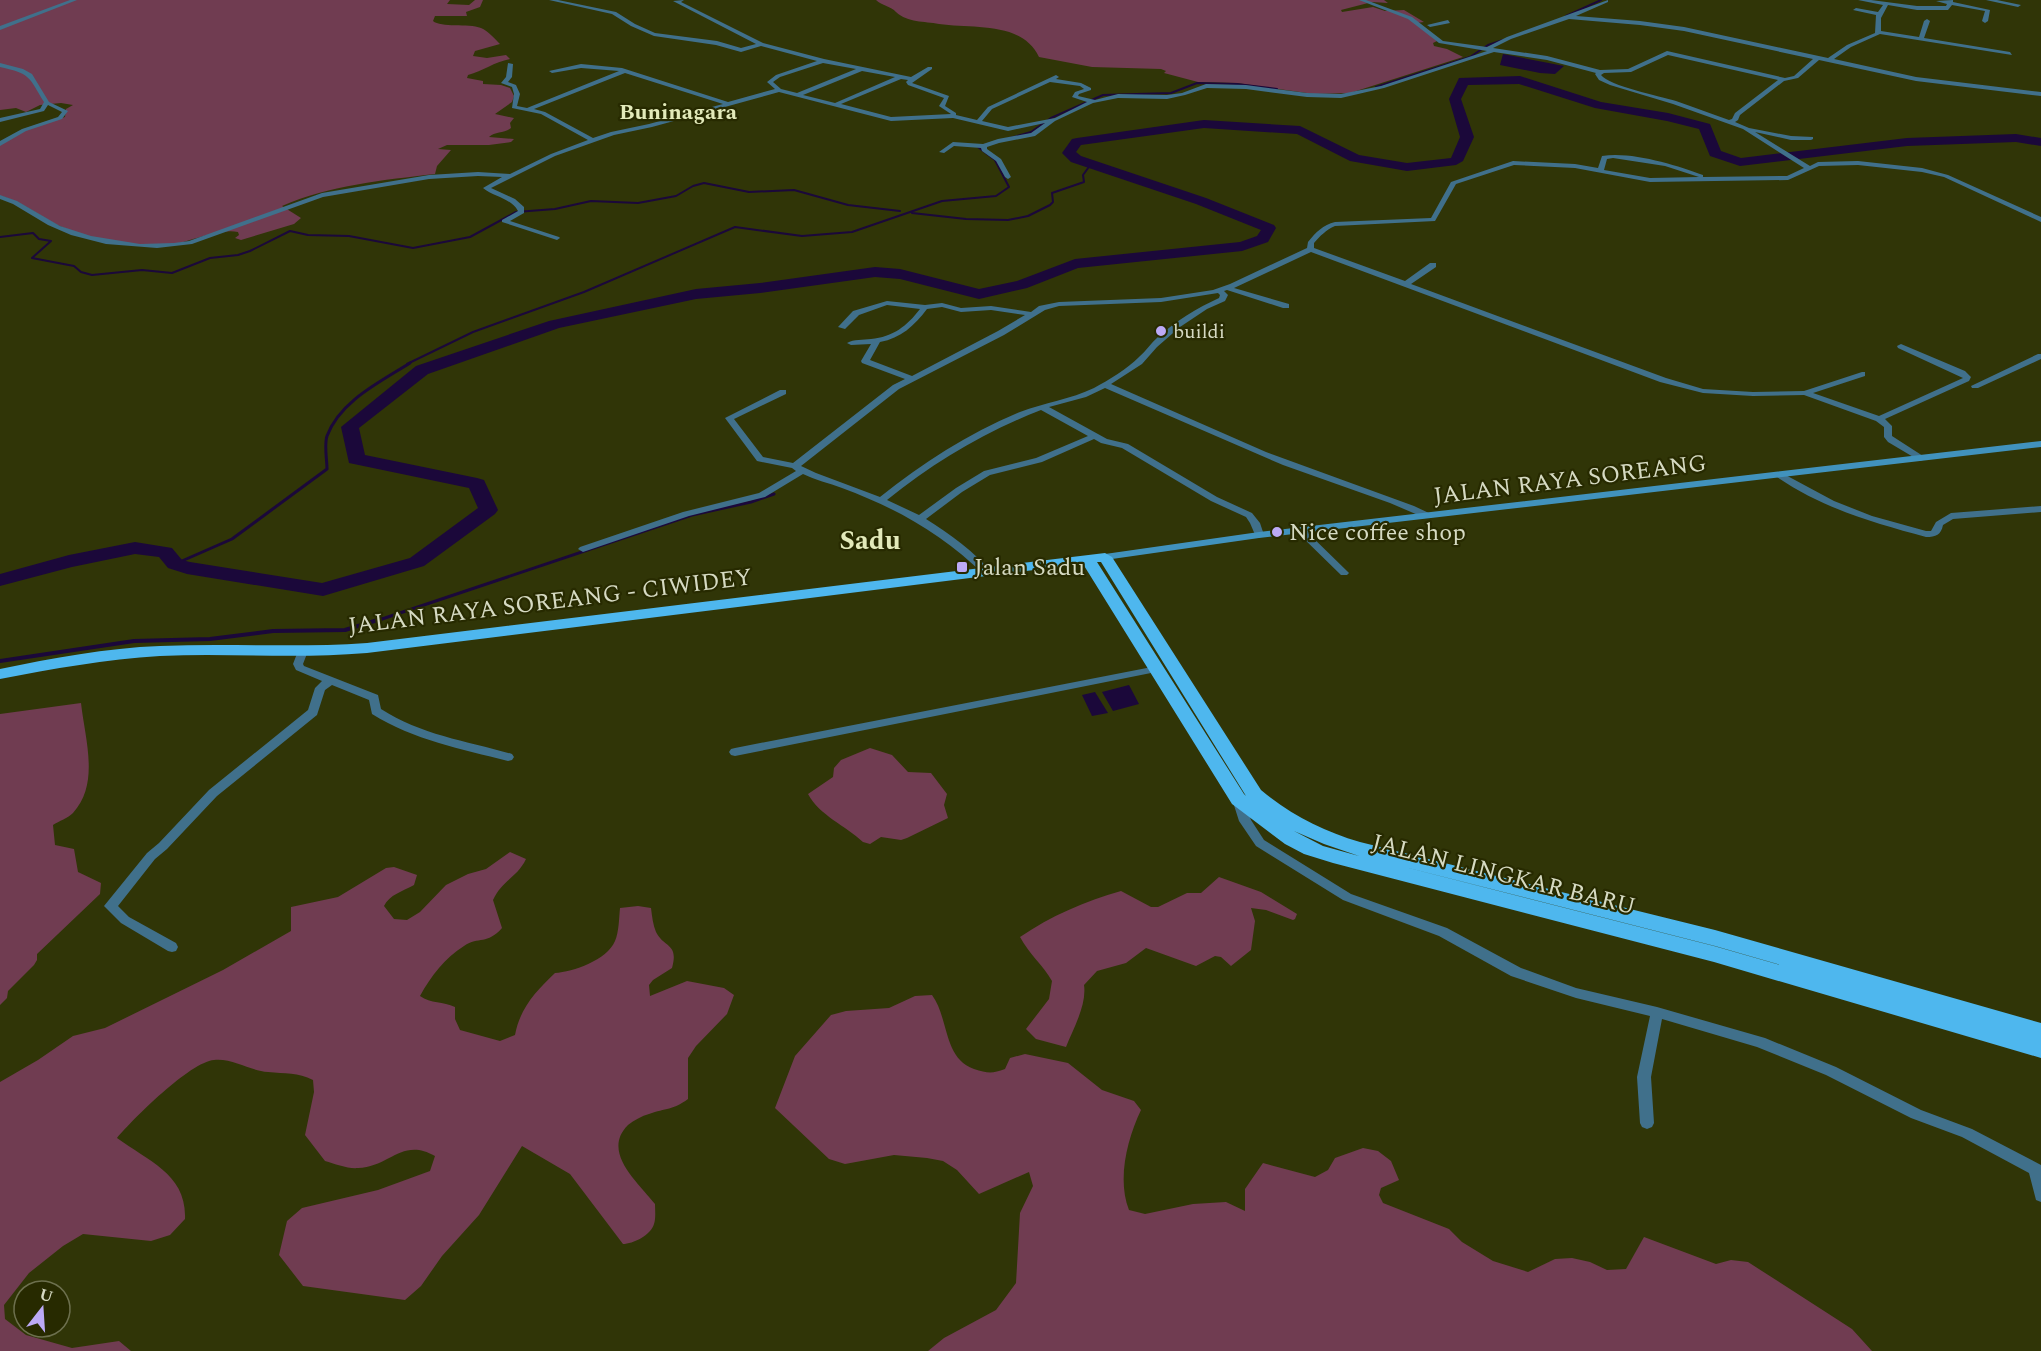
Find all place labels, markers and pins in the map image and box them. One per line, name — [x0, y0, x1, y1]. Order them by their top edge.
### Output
place label: buildi — [1173, 317, 1225, 347]
marker: buildi — [1154, 324, 1168, 338]
place label: Nice coffee shop — [1289, 515, 1466, 551]
marker: Nice coffee shop — [1270, 525, 1284, 539]
place label: Jalan Sadu — [974, 550, 1085, 586]
marker: Jalan Sadu — [955, 560, 969, 574]

